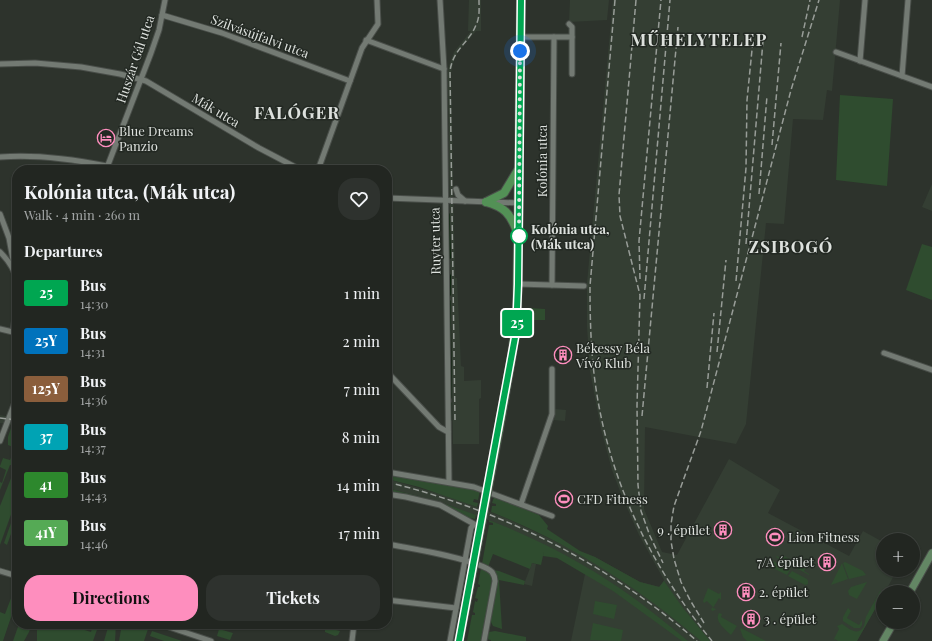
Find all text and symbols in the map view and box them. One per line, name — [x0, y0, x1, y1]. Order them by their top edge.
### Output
street label: Szilvásújfalvi utca — [209, 10, 312, 61]
street label: Huszár Gál utca — [112, 12, 158, 105]
district label: MŰHELYTELEP — [631, 28, 767, 50]
your location — [510, 41, 530, 61]
street label: Mák utca — [189, 89, 244, 131]
district label: FALÓGER — [254, 101, 340, 123]
place label: Blue Dreams Panzio — [119, 122, 194, 154]
street label: Kolónia utca — [533, 124, 550, 197]
hotel icon: Blue Dreams Panzio — [96, 128, 116, 148]
text: Kolónia utca, (Mák utca) — [24, 178, 235, 204]
button: heart — [338, 178, 380, 220]
text: Walk · 4 min · 260 m — [24, 206, 140, 223]
street label: Ruyter utca — [425, 207, 444, 275]
place label: Kolónia utca, (Mák utca) — [531, 220, 609, 252]
marker: Kolónia utca, (Mák utca) — [510, 227, 528, 245]
district label: ZSIBOGÓ — [749, 235, 833, 257]
text: Departures — [24, 241, 103, 261]
text: Bus — [80, 275, 106, 295]
text: 25 — [39, 283, 53, 302]
text: 1 min — [344, 283, 380, 303]
text: 14:30 — [80, 295, 108, 312]
line badge: 25 — [499, 310, 535, 336]
text: 25 — [510, 313, 524, 332]
text: Bus — [80, 323, 106, 343]
text: 25Y — [35, 331, 57, 350]
text: 2 min — [342, 331, 380, 351]
place label: Békessy Béla Vívó Klub — [575, 339, 651, 371]
text: 14:31 — [80, 343, 105, 360]
building icon: Békessy Béla Vívó Klub — [553, 345, 573, 365]
text: Bus — [80, 371, 106, 391]
text: 125Y — [32, 379, 60, 398]
text: 7 min — [344, 379, 380, 399]
text: 14:36 — [80, 391, 107, 408]
text: Bus — [80, 419, 106, 439]
text: 37 — [39, 427, 53, 446]
text: 8 min — [342, 427, 380, 447]
text: 14:37 — [80, 439, 106, 456]
text: Bus — [80, 467, 106, 487]
text: 41 — [40, 475, 52, 494]
text: 14 min — [337, 475, 380, 495]
text: 14:43 — [80, 487, 107, 504]
sports icon: CFD Fitness — [554, 489, 574, 509]
place label: CFD Fitness — [577, 490, 648, 507]
text: Bus — [80, 515, 106, 535]
building icon: 9 . épület — [713, 520, 733, 540]
place label: 9 . épület — [657, 521, 710, 538]
text: 41Y — [35, 523, 57, 542]
text: 17 min — [338, 523, 380, 543]
sports icon: Lion Fitness — [765, 527, 785, 547]
place label: Lion Fitness — [788, 528, 860, 545]
map controls — [876, 533, 920, 629]
button: + — [876, 533, 920, 577]
text: 14:46 — [80, 535, 108, 552]
building icon: 7/A épület — [817, 552, 837, 572]
place label: 7/A épület — [757, 553, 814, 570]
button: Directions — [24, 575, 198, 621]
button: Tickets — [206, 575, 380, 621]
building icon: 2. épület — [736, 582, 756, 602]
place label: 2. épület — [759, 583, 809, 600]
button: − — [876, 585, 920, 629]
building icon: 3 . épület — [741, 609, 761, 629]
place label: 3 . épület — [764, 610, 816, 627]

